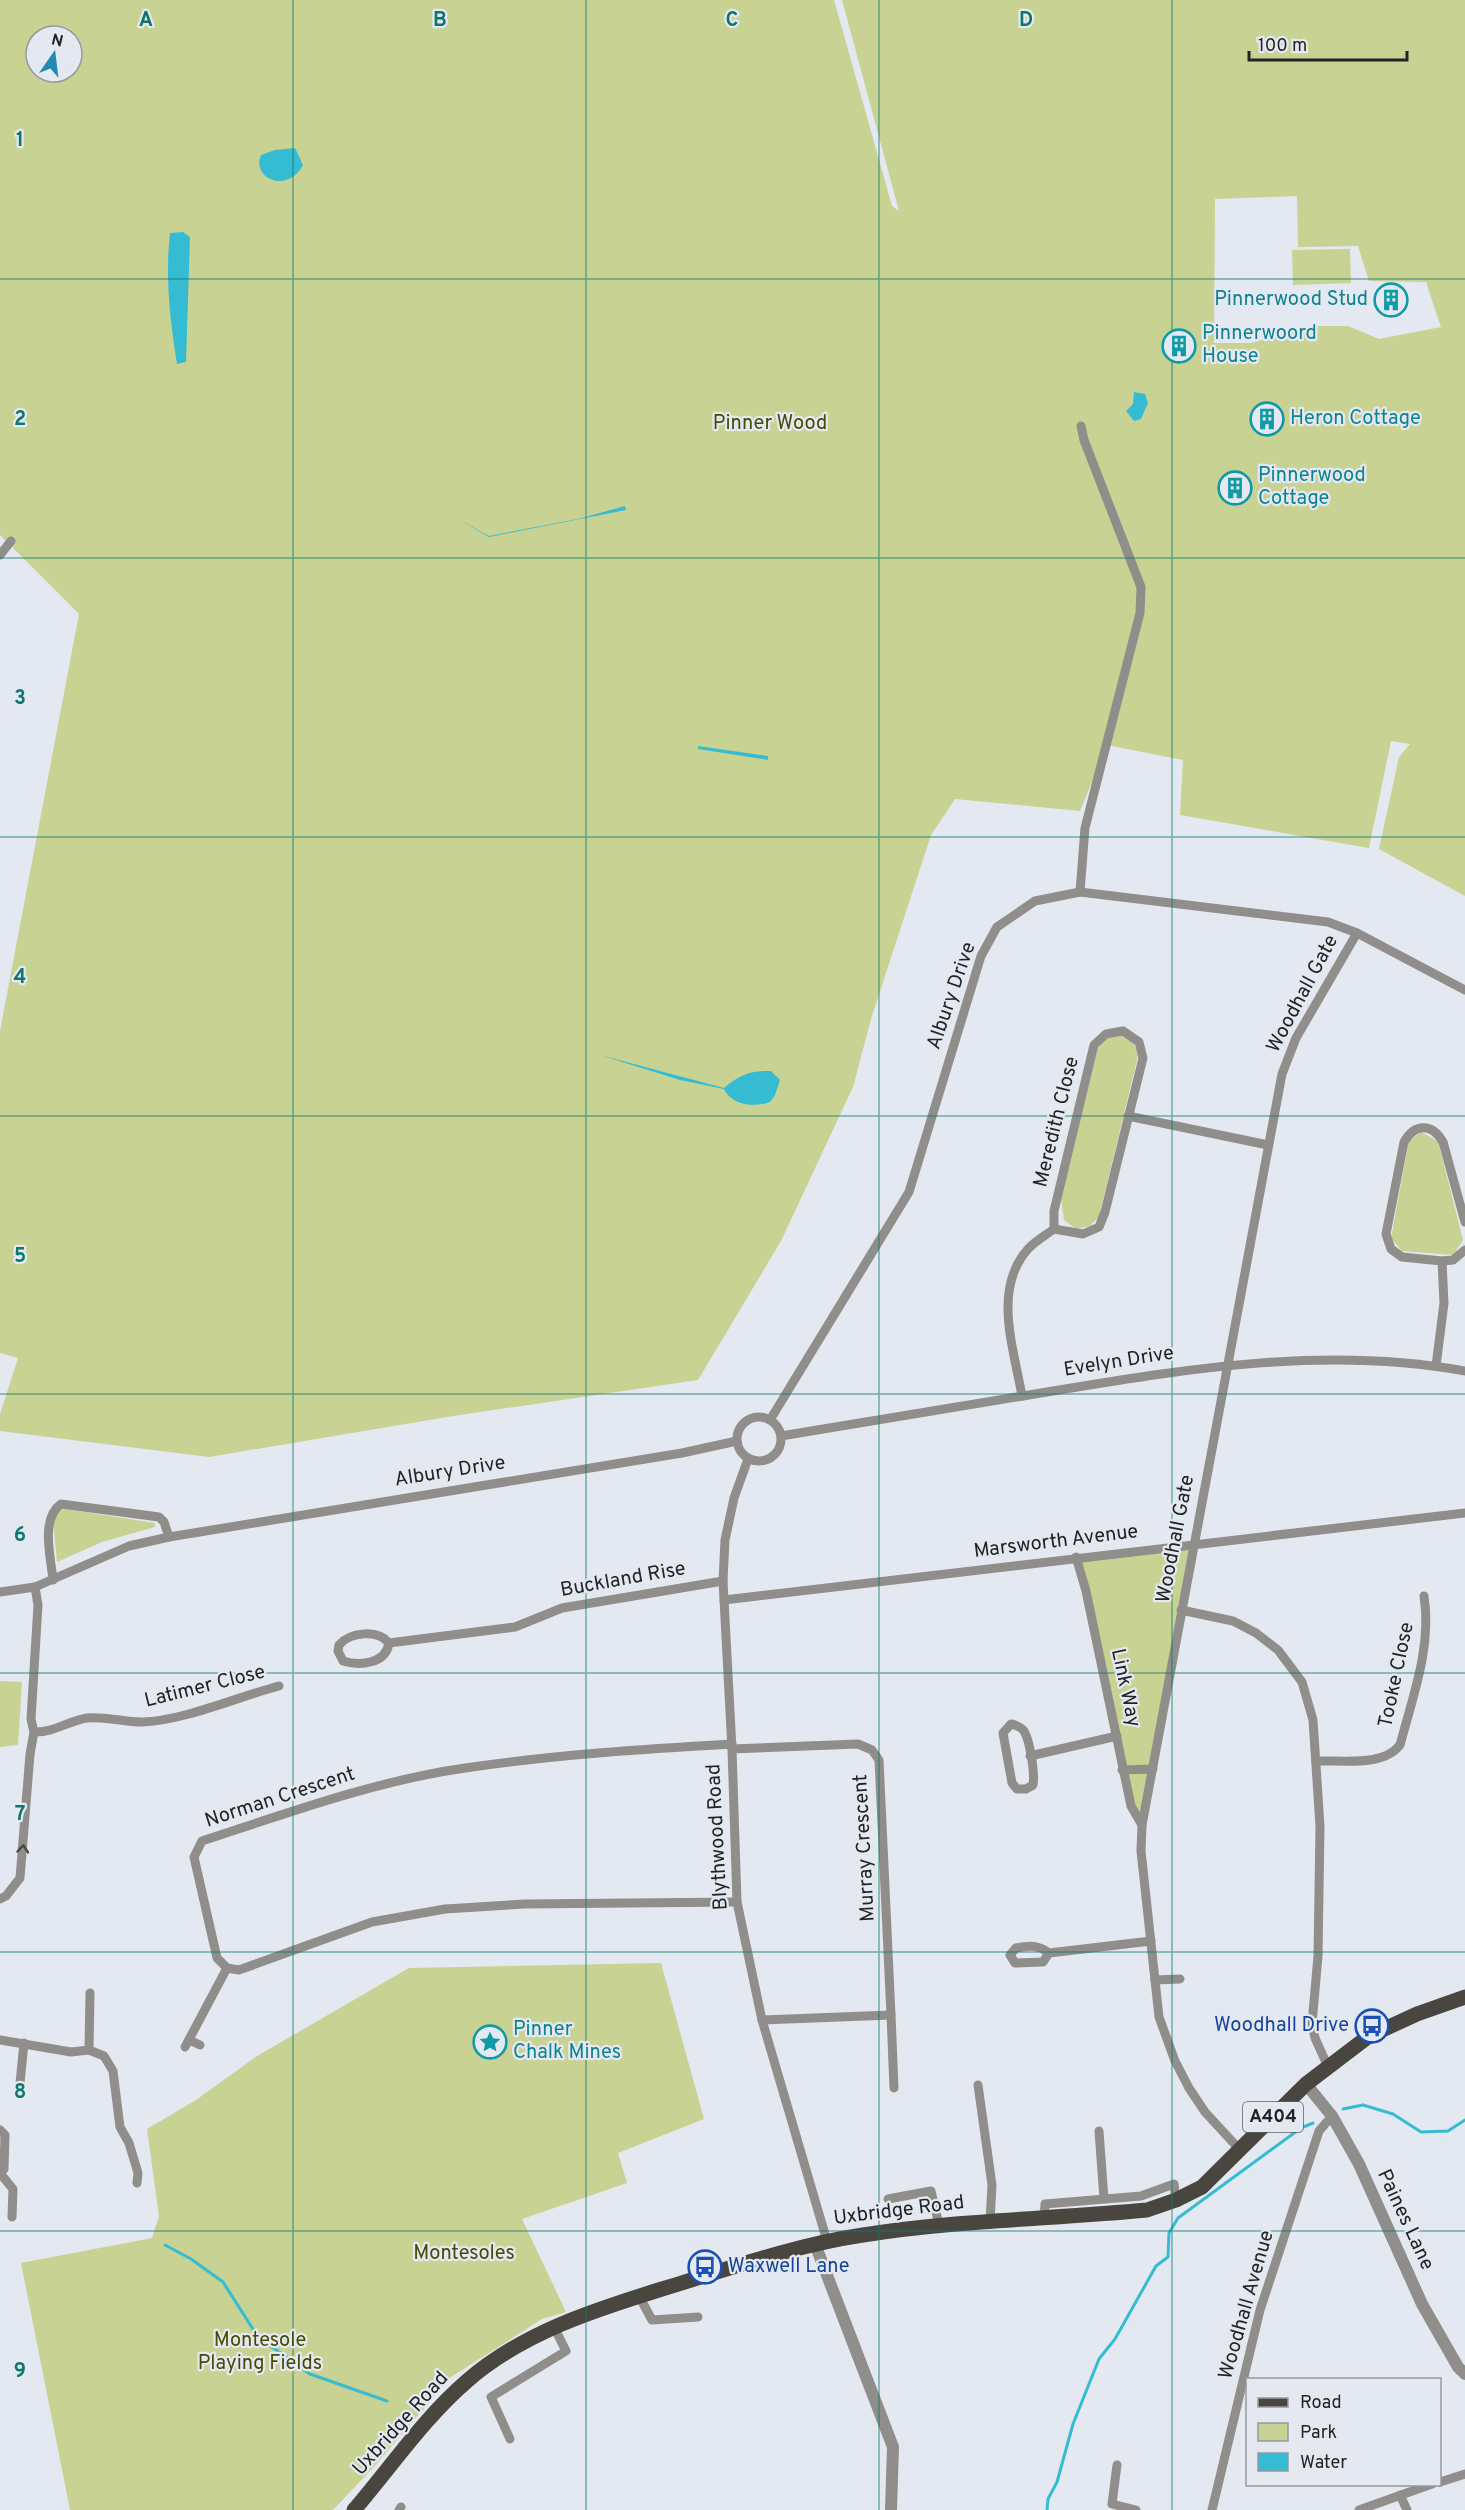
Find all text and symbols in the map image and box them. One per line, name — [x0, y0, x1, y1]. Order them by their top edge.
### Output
text: A — [139, 8, 153, 34]
text: B — [433, 8, 447, 34]
text: C — [726, 8, 738, 34]
text: D — [1019, 8, 1033, 34]
north arrow — [24, 24, 84, 84]
scale bar — [1249, 24, 1406, 62]
text: N — [49, 30, 65, 52]
text: 100 m — [1258, 35, 1307, 58]
text: 1 — [16, 128, 24, 154]
building icon: Pinnerwood Stud — [1373, 282, 1409, 318]
place label: Pinnerwood Stud — [1214, 287, 1368, 313]
place label: Pinnerwoord House — [1202, 321, 1317, 370]
building icon: Pinnerwoord House — [1161, 328, 1197, 364]
building icon: Heron Cottage — [1249, 401, 1285, 437]
place label: Heron Cottage — [1290, 406, 1421, 432]
text: 2 — [14, 407, 26, 433]
park label: Pinner Wood — [713, 411, 827, 437]
place label: Pinnerwood Cottage — [1258, 463, 1366, 512]
building icon: Pinnerwood Cottage — [1217, 470, 1253, 506]
text: 3 — [14, 686, 26, 712]
street label: Woodhall Gate — [1261, 931, 1345, 1057]
street label: Albury Drive — [921, 939, 983, 1053]
text: 4 — [14, 965, 26, 991]
street label: Meredith Close — [1028, 1054, 1086, 1190]
text: 5 — [14, 1244, 26, 1270]
street label: Evelyn Drive — [1062, 1340, 1176, 1384]
street label: Albury Drive — [393, 1450, 507, 1494]
street label: Woodhall Gate — [1151, 1473, 1201, 1605]
street label: Marsworth Avenue — [972, 1519, 1140, 1565]
text: 6 — [14, 1523, 26, 1549]
street label: Buckland Rise — [558, 1556, 688, 1604]
street label: Tooke Close — [1373, 1620, 1421, 1730]
street label: Link Way — [1104, 1646, 1146, 1730]
street label: Latimer Close — [142, 1659, 268, 1715]
street label: Norman Crescent — [202, 1761, 358, 1835]
street label: Blythwood Road — [701, 1763, 735, 1911]
street label: Murray Crescent — [848, 1773, 882, 1923]
text: 7 — [15, 1802, 25, 1828]
one-way arrow — [16, 1845, 29, 1854]
bus stop icon: Woodhall Drive — [1354, 2008, 1390, 2044]
place label: Woodhall Drive — [1214, 2013, 1349, 2039]
place label: Pinner Chalk Mines — [513, 2017, 621, 2066]
place icon: Pinner Chalk Mines — [472, 2024, 508, 2060]
text: 8 — [14, 2080, 26, 2106]
road number: A404 — [1243, 2102, 1303, 2132]
street label: Paines Lane — [1370, 2165, 1440, 2275]
street label: Uxbridge Road — [832, 2190, 966, 2232]
street label: Woodhall Avenue — [1213, 2228, 1281, 2382]
park label: Montesoles — [413, 2241, 515, 2267]
bus stop icon: Waxwell Lane — [687, 2249, 723, 2285]
place label: Waxwell Lane — [728, 2254, 849, 2280]
park label: Montesole Playing Fields — [198, 2328, 322, 2377]
text: 9 — [14, 2359, 26, 2385]
street label: Uxbridge Road — [347, 2366, 455, 2482]
legend — [1246, 2378, 1441, 2486]
text: Road — [1300, 2392, 1342, 2415]
text: Park — [1300, 2422, 1337, 2445]
text: Water — [1300, 2452, 1347, 2475]

